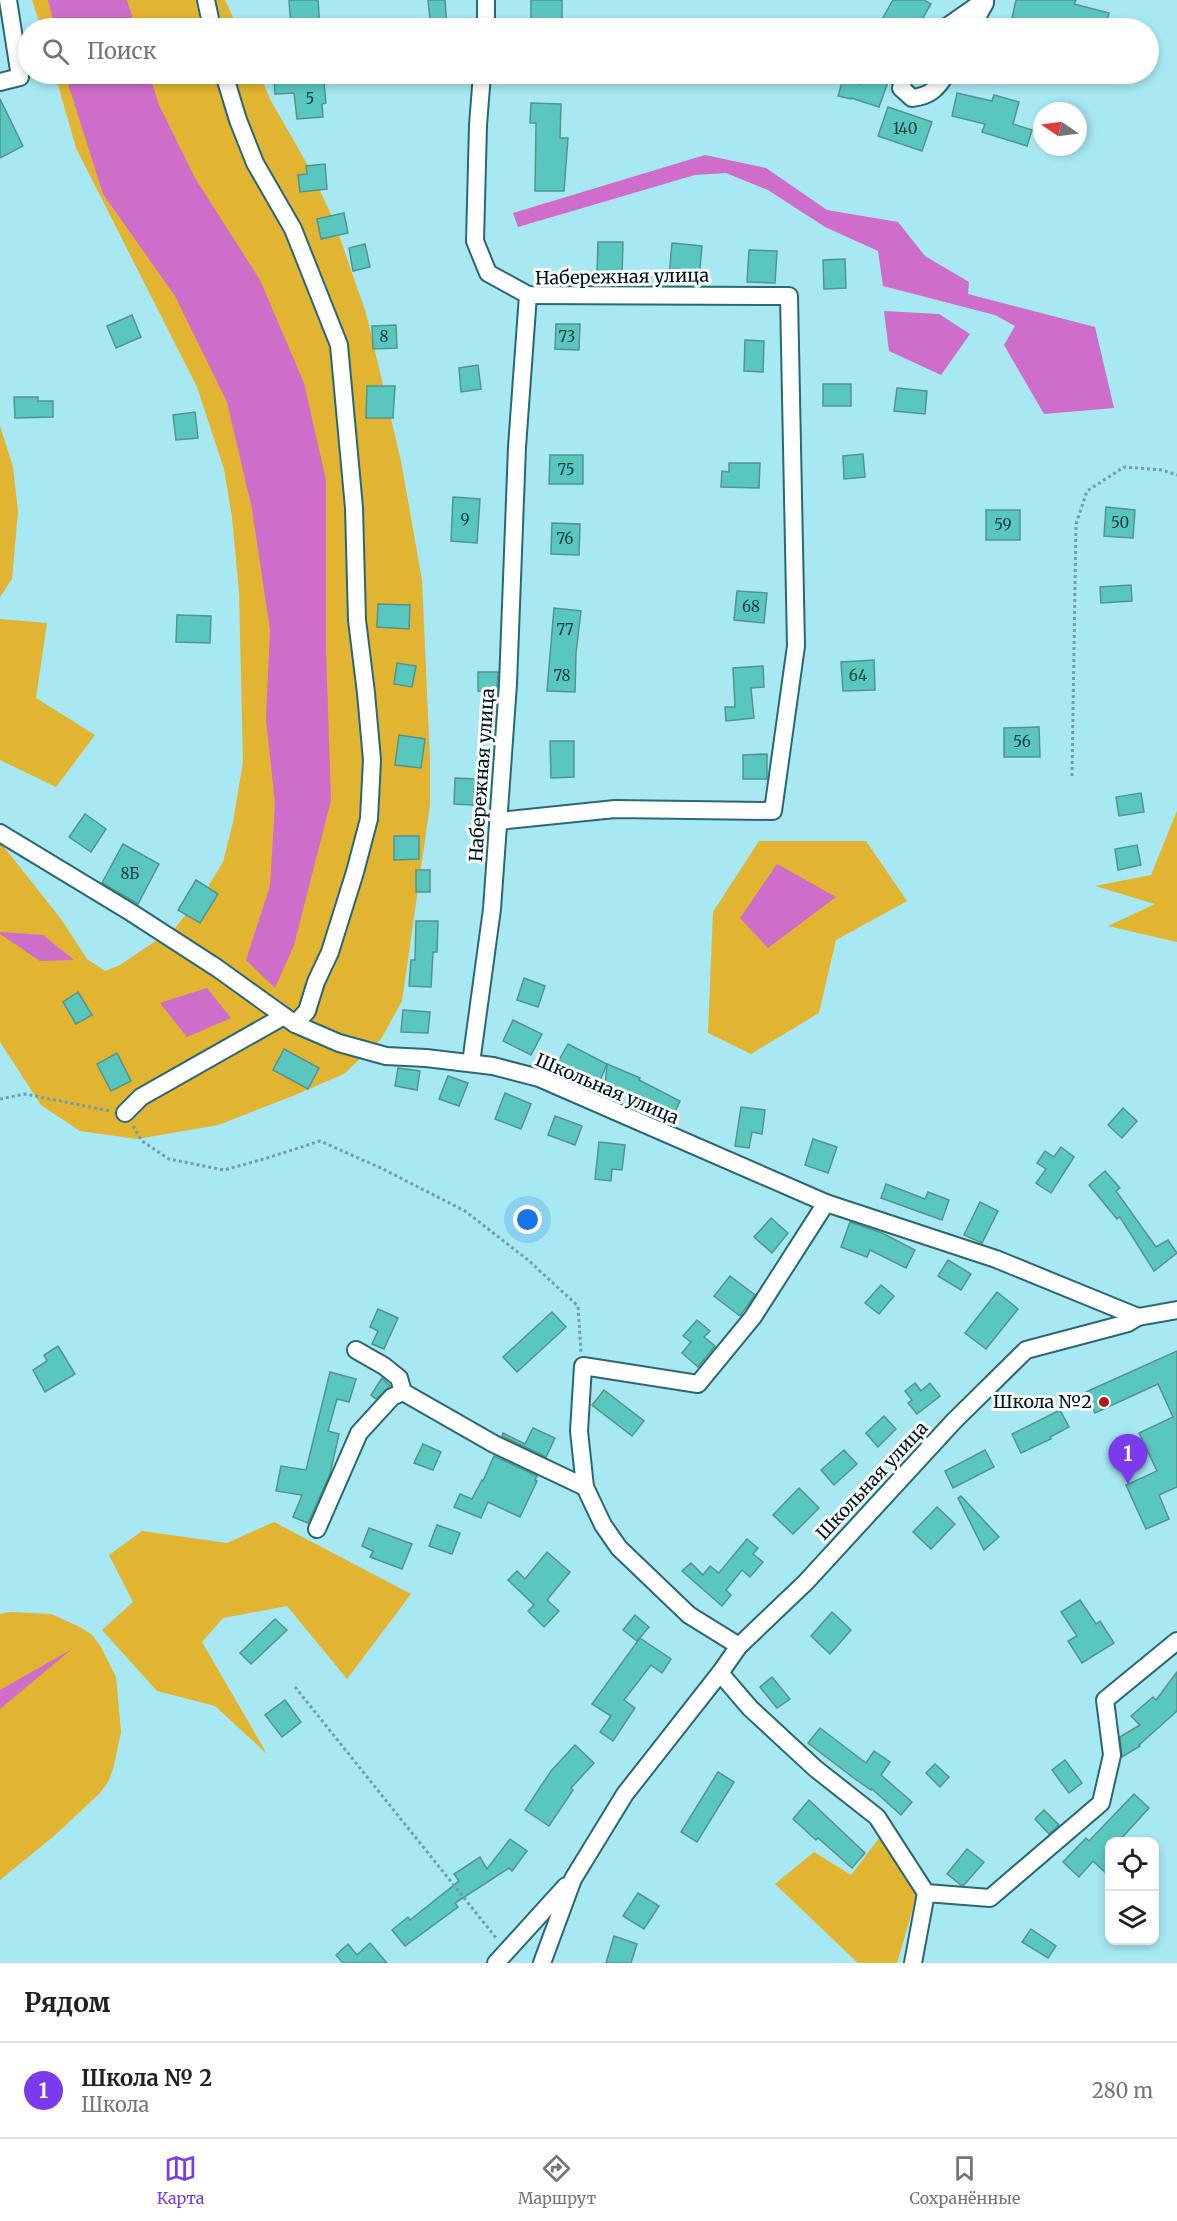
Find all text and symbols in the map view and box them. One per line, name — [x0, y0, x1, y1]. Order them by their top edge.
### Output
search box — [18, 18, 1159, 84]
icon: search — [39, 35, 72, 68]
text: Поиск — [87, 37, 157, 65]
house number: 5 — [306, 89, 314, 108]
north arrow — [1033, 102, 1087, 156]
house number: 140 — [893, 119, 917, 138]
street label: Набережная улица — [535, 263, 710, 290]
house number: 8 — [380, 327, 389, 346]
house number: 73 — [559, 327, 575, 346]
house number: 75 — [558, 460, 574, 479]
house number: 9 — [460, 510, 470, 529]
house number: 50 — [1111, 513, 1129, 532]
house number: 59 — [994, 515, 1012, 534]
house number: 76 — [557, 529, 573, 548]
house number: 68 — [742, 597, 760, 616]
house number: 77 — [556, 620, 574, 639]
house number: 78 — [553, 666, 571, 685]
house number: 64 — [849, 666, 867, 685]
street label: Набережная улица — [464, 687, 499, 863]
house number: 56 — [1013, 732, 1031, 751]
house number: 8Б — [121, 864, 139, 883]
street label: Школьная улица — [532, 1048, 683, 1129]
your location — [513, 1205, 542, 1234]
place label: Школа №2 — [993, 1390, 1092, 1413]
marker: Школа №2 — [1097, 1395, 1111, 1409]
street label: Школьная улица — [811, 1416, 933, 1545]
pin: 1 — [1108, 1434, 1148, 1484]
map controls — [1105, 1837, 1159, 1945]
button: locate — [1105, 1837, 1159, 1891]
button: layers — [1105, 1891, 1159, 1945]
text: Рядом — [24, 1986, 110, 2019]
text: Школа № 2 — [81, 2064, 212, 2092]
text: 1 — [39, 2078, 48, 2103]
text: 280 m — [1092, 2078, 1153, 2103]
text: Школа — [81, 2092, 149, 2117]
tab: Карта — [157, 2152, 204, 2208]
tab: Маршрут — [518, 2152, 596, 2208]
tab: Сохранённые — [910, 2152, 1020, 2208]

